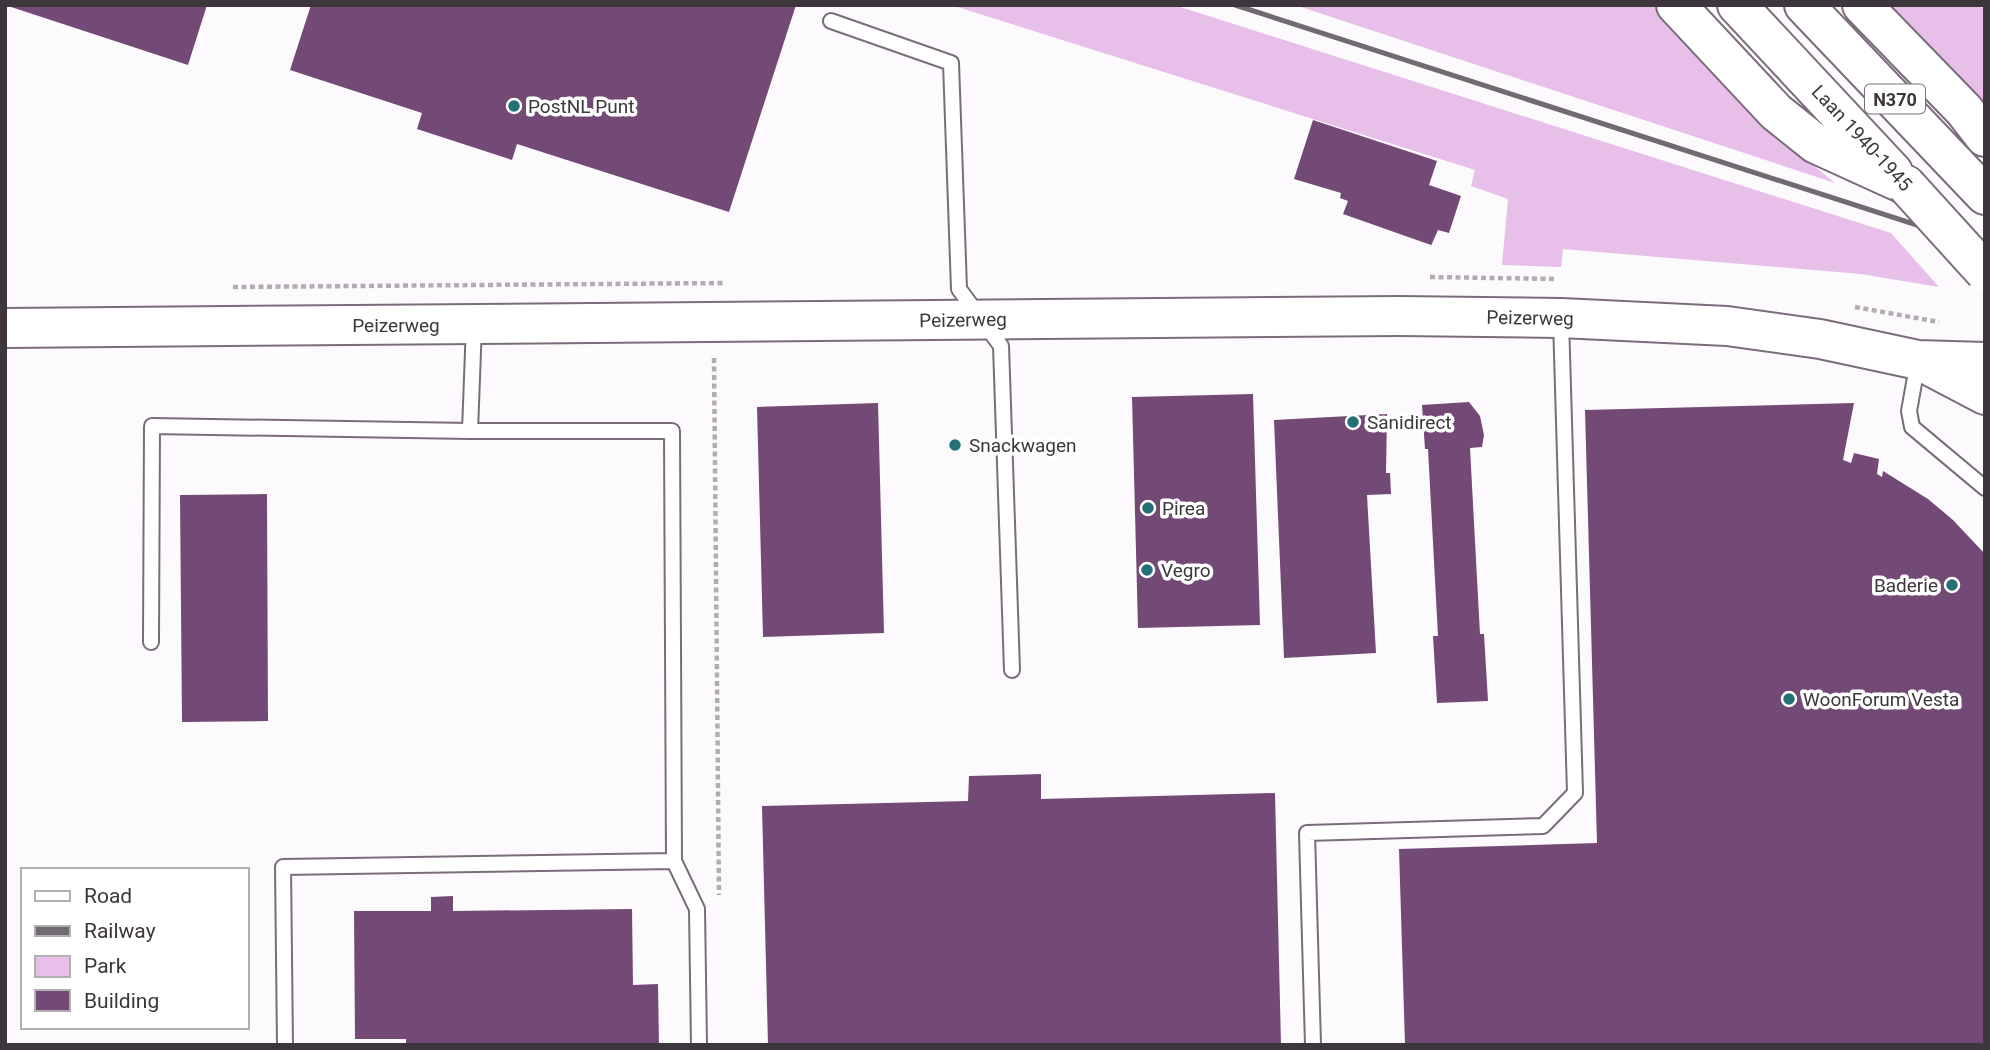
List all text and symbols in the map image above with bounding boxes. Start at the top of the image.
street label: Laan 1940-1945 [1807,80,1917,196]
road number: N370 [1865,84,1925,114]
place label: PostNL Punt [528,95,634,118]
marker: PostNL Punt [506,98,522,114]
street label: Peizerweg [1486,306,1574,330]
street label: Peizerweg [919,308,1007,332]
street label: Peizerweg [352,314,440,337]
place label: Sanidirect [1367,411,1452,434]
marker: Sanidirect [1345,414,1361,430]
place label: Snackwagen [969,434,1077,457]
marker: Snackwagen [947,437,963,453]
place label: Pirea [1162,497,1205,520]
marker: Pirea [1140,500,1156,516]
place label: Vegro [1161,559,1211,582]
marker: Vegro [1139,562,1155,578]
place label: Baderie [1874,574,1938,597]
marker: Baderie [1944,577,1960,593]
place label: WoonForum Vesta [1803,688,1959,711]
marker: WoonForum Vesta [1781,691,1797,707]
legend [21,868,248,1029]
text: Road [84,884,132,908]
text: Railway [84,919,156,943]
text: Park [84,954,127,978]
text: Building [84,989,159,1013]

